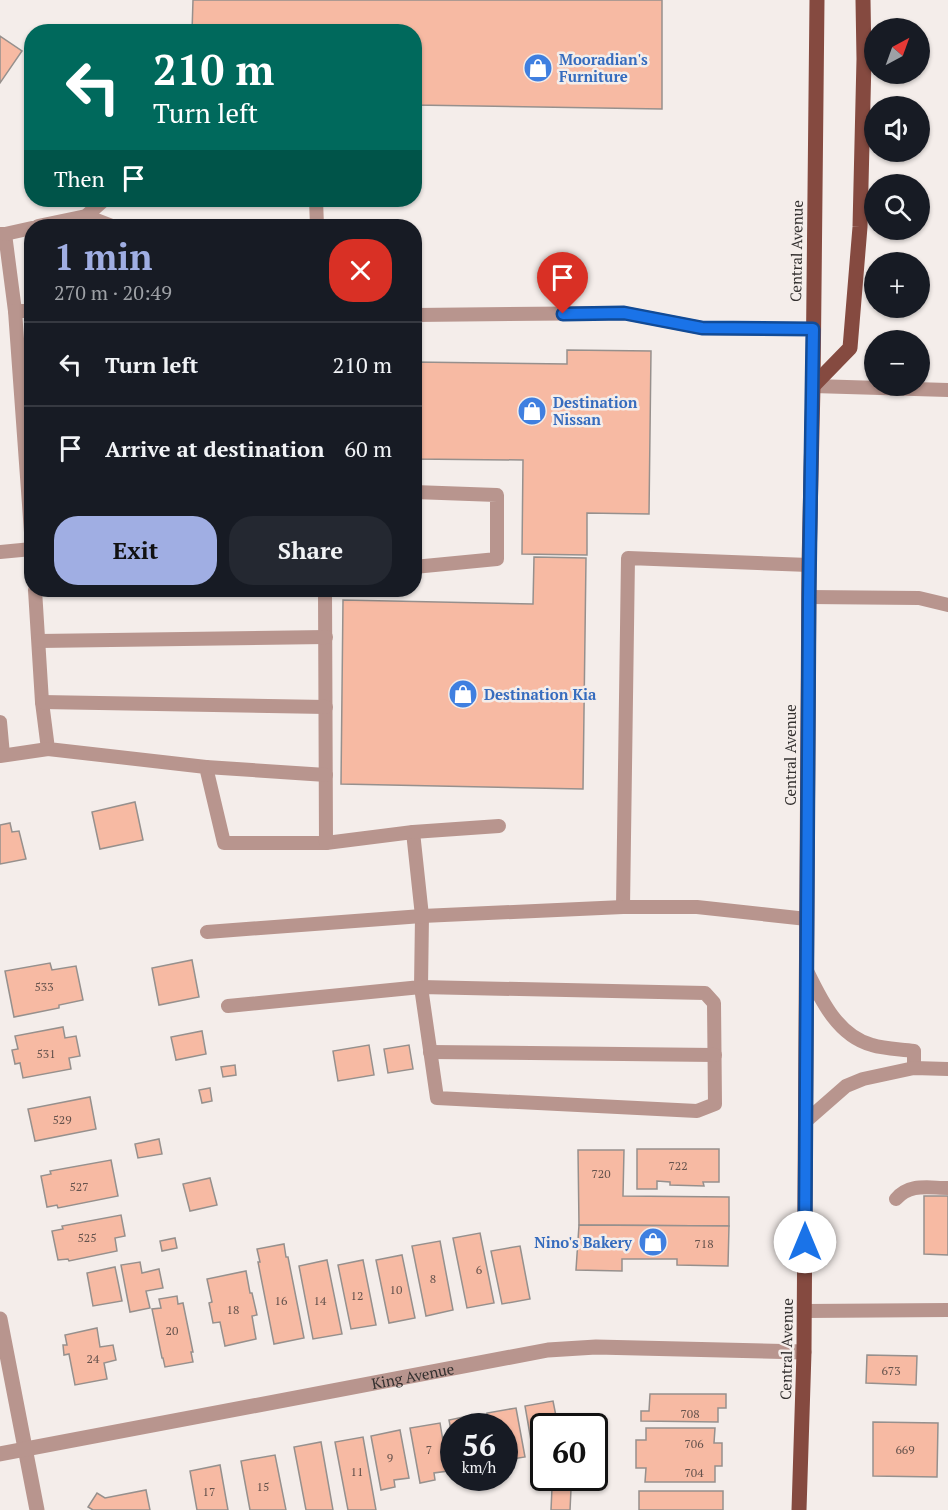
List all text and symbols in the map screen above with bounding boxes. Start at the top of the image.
north arrow [864,18,930,84]
map controls [864,18,930,396]
text: 210 m [153,41,274,97]
icon: left [54,48,132,126]
place label: Mooradian's Furniture [559,49,648,86]
shop icon: Mooradian's Furniture [522,52,554,84]
text: Turn left [153,95,258,131]
button: sound [864,96,930,162]
icon: arrive [117,162,150,195]
text: Then [54,164,105,193]
button: search [864,174,930,240]
street label: Central Avenue [785,200,807,302]
text: 1 min [54,233,152,280]
button: close [329,239,392,302]
pin [537,252,588,314]
button: + [864,252,930,318]
icon: arrive [546,261,579,294]
text: 270 m · 20:49 [54,279,172,306]
button: − [864,330,930,396]
icon: left [54,348,87,381]
text: Turn left [105,350,198,379]
text: 210 m [332,350,392,379]
place label: Destination Nissan [553,392,638,429]
shop icon: Destination Nissan [516,395,548,427]
icon: arrive [54,432,87,465]
text: Arrive at destination [105,434,324,463]
text: 60 m [344,434,392,463]
button: Exit [54,516,217,585]
button: Share [229,516,392,585]
shop icon: Destination Kia [447,678,479,710]
place label: Destination Kia [484,684,597,704]
street label: Central Avenue [780,704,800,806]
house number: 533 [34,979,54,994]
house number: 531 [36,1046,56,1061]
house number: 529 [52,1112,72,1127]
house number: 722 [668,1158,688,1173]
house number: 720 [591,1166,611,1181]
house number: 527 [69,1179,89,1194]
position arrow [773,1210,837,1274]
shop icon: Nino's Bakery [637,1226,669,1258]
house number: 525 [77,1230,97,1245]
place label: Nino's Bakery [534,1232,633,1252]
house number: 718 [694,1236,714,1251]
house number: 6 [476,1262,483,1277]
house number: 8 [430,1271,436,1286]
house number: 10 [390,1282,402,1297]
house number: 12 [351,1288,363,1303]
house number: 16 [275,1293,288,1308]
house number: 14 [314,1293,327,1308]
street label: Central Avenue [775,1298,797,1400]
house number: 18 [227,1302,239,1317]
house number: 20 [166,1323,178,1338]
house number: 24 [87,1351,100,1366]
street label: King Avenue [370,1358,456,1393]
house number: 673 [881,1363,901,1378]
house number: 708 [680,1406,700,1421]
speed limit sign: 60 [530,1413,608,1491]
text: 56 [462,1425,496,1465]
house number: 706 [684,1436,704,1451]
house number: 7 [426,1442,432,1457]
house number: 669 [895,1442,915,1457]
house number: 9 [387,1450,393,1465]
text: km/h [462,1457,496,1477]
house number: 11 [351,1464,363,1479]
house number: 704 [684,1465,704,1480]
house number: 15 [257,1479,269,1494]
house number: 17 [203,1484,215,1499]

